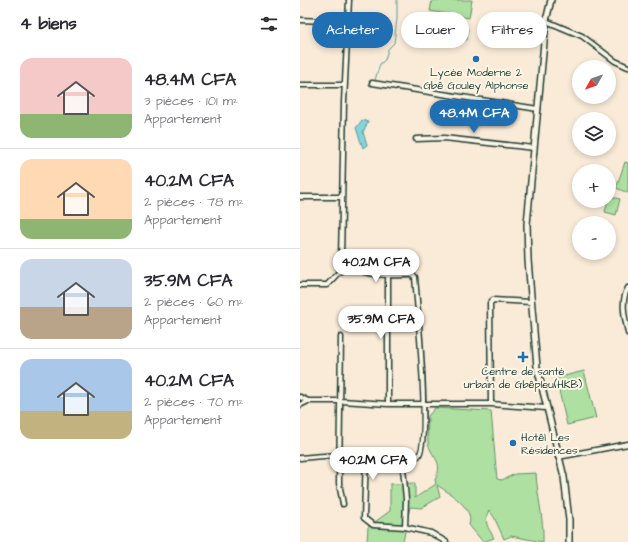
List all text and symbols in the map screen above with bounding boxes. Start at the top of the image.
text: 4 biens [20,12,77,36]
chip: Acheter [312,12,393,48]
chip: Louer [401,12,469,48]
chip: Filtres [477,12,547,48]
icon: filters [258,13,280,35]
marker: Lycée Moderne 2 Gbê Gouley Alphonse [471,54,481,64]
north arrow [572,60,616,104]
map controls [572,60,616,260]
place label: Lycée Moderne 2 Gbê Gouley Alphonse [423,65,529,94]
text: 48.4M CFA [144,68,236,92]
icon: home [52,74,100,122]
text: 3 pièces · 101 m² [144,92,238,110]
pin: 48.4M CFA [428,100,520,134]
text: 48.4M CFA [439,104,509,122]
text: Appartement [144,110,222,128]
button: layers [572,112,616,156]
button: + [572,164,616,208]
text: 40.2M CFA [144,169,234,193]
icon: home [52,175,100,223]
text: 2 pièces · 78 m² [144,193,244,211]
text: Appartement [144,211,222,229]
button: − [572,216,616,260]
pin: 40.2M CFA [330,249,422,283]
text: 40.2M CFA [342,253,410,271]
text: 35.9M CFA [144,269,232,293]
icon: home [52,275,100,323]
text: 2 pièces · 60 m² [144,293,243,311]
pin: 35.9M CFA [335,306,427,340]
text: 35.9M CFA [347,310,415,328]
text: Appartement [144,311,222,329]
marker: Centre de santé urbain de Gbêpleu(HKB) [517,351,529,363]
place label: Centre de santé urbain de Gbêpleu(HKB) [464,364,582,392]
text: 40.2M CFA [144,369,234,393]
icon: home [52,375,100,423]
text: 2 pièces · 70 m² [144,393,243,411]
text: Appartement [144,411,222,429]
place label: Hotêl Les Résidences [521,430,578,458]
marker: Hotêl Les Résidences [508,438,518,448]
pin: 40.2M CFA [327,447,419,481]
text: 40.2M CFA [339,451,407,469]

